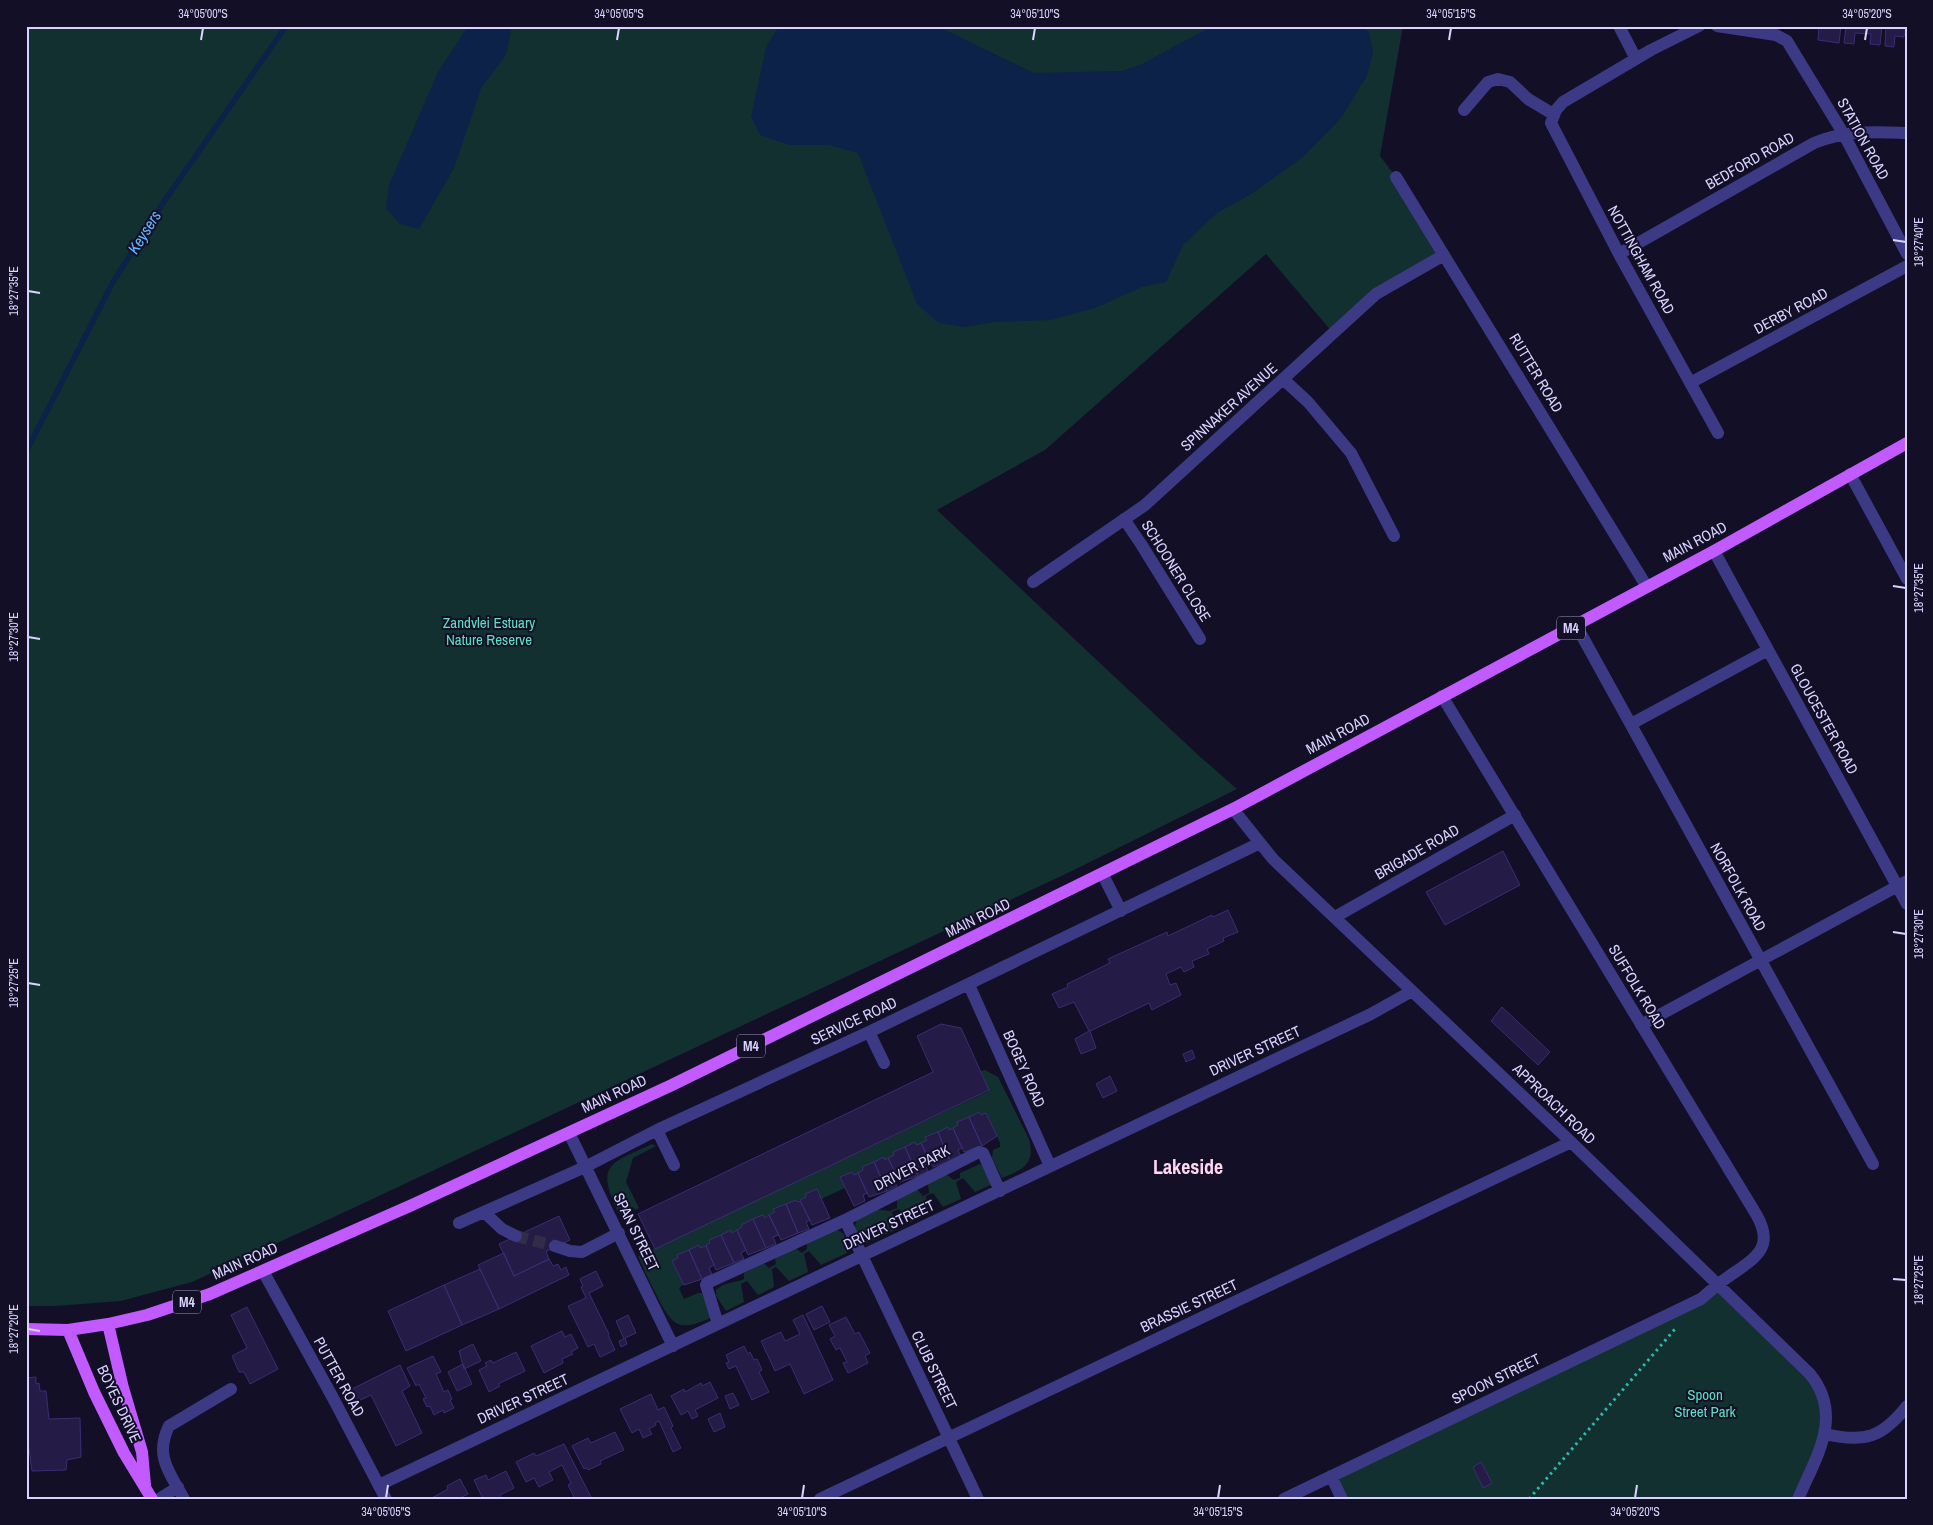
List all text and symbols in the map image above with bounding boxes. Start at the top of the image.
text: 34°05'00"S [178,6,228,22]
text: 34°05'05"S [594,6,644,22]
text: 34°05'10"S [1010,6,1060,22]
text: 34°05'15"S [1426,6,1476,22]
text: 34°05'20"S [1842,6,1892,22]
street label: STATION ROAD [1832,94,1895,184]
street label: BEDFORD ROAD [1702,127,1798,194]
street label: NOTTINGHAM ROAD [1603,201,1680,318]
water label: Keysers [122,206,166,258]
text: 18°27'40"E [1911,217,1927,267]
text: 18°27'35"E [6,266,22,316]
street label: DERBY ROAD [1750,282,1832,339]
street label: RUTTER ROAD [1505,329,1568,416]
street label: SPINNAKER AVENUE [1176,358,1282,456]
street label: SCHOONER CLOSE [1137,516,1216,626]
street label: MAIN ROAD [1659,516,1731,567]
text: 18°27'35"E [1911,563,1927,613]
text: 18°27'30"E [6,612,22,662]
park label: Zandvlei Estuary Nature Reserve [443,612,536,650]
road number: M4 [1557,616,1585,640]
street label: GLOUCESTER ROAD [1785,660,1864,778]
street label: MAIN ROAD [1302,708,1374,759]
street label: BRIGADE ROAD [1371,819,1463,884]
street label: NORFOLK ROAD [1705,839,1772,935]
street label: MAIN ROAD [942,893,1014,942]
text: 18°27'30"E [1911,909,1927,959]
street label: SUFFOLK ROAD [1604,940,1671,1033]
text: 18°27'25"E [6,958,22,1008]
street label: SERVICE ROAD [807,991,900,1050]
street label: DRIVER STREET [1206,1020,1304,1081]
street label: BOGEY ROAD [998,1027,1051,1111]
road number: M4 [737,1034,765,1058]
street label: APPROACH ROAD [1507,1058,1601,1149]
street label: MAIN ROAD [578,1069,650,1118]
street label: DRIVER PARK [870,1139,954,1196]
district label: Lakeside [1153,1153,1223,1180]
street label: SPAN STREET [608,1189,665,1275]
street label: DRIVER STREET [840,1194,938,1255]
street label: MAIN ROAD [209,1237,281,1284]
text: 18°27'25"E [1911,1255,1927,1305]
street label: BRASSIE STREET [1137,1274,1241,1337]
road number: M4 [173,1290,201,1314]
text: 18°27'20"E [6,1304,22,1354]
street label: CLUB STREET [906,1327,963,1413]
street label: PUTTER ROAD [309,1333,370,1421]
street label: SPOON STREET [1448,1348,1544,1409]
street label: BOYES DRIVE [92,1362,147,1446]
street label: DRIVER STREET [474,1368,572,1429]
park label: Spoon Street Park [1674,1384,1737,1422]
text: 34°05'05"S [361,1504,411,1520]
text: 34°05'10"S [777,1504,827,1520]
text: 34°05'15"S [1193,1504,1243,1520]
text: 34°05'20"S [1610,1504,1660,1520]

